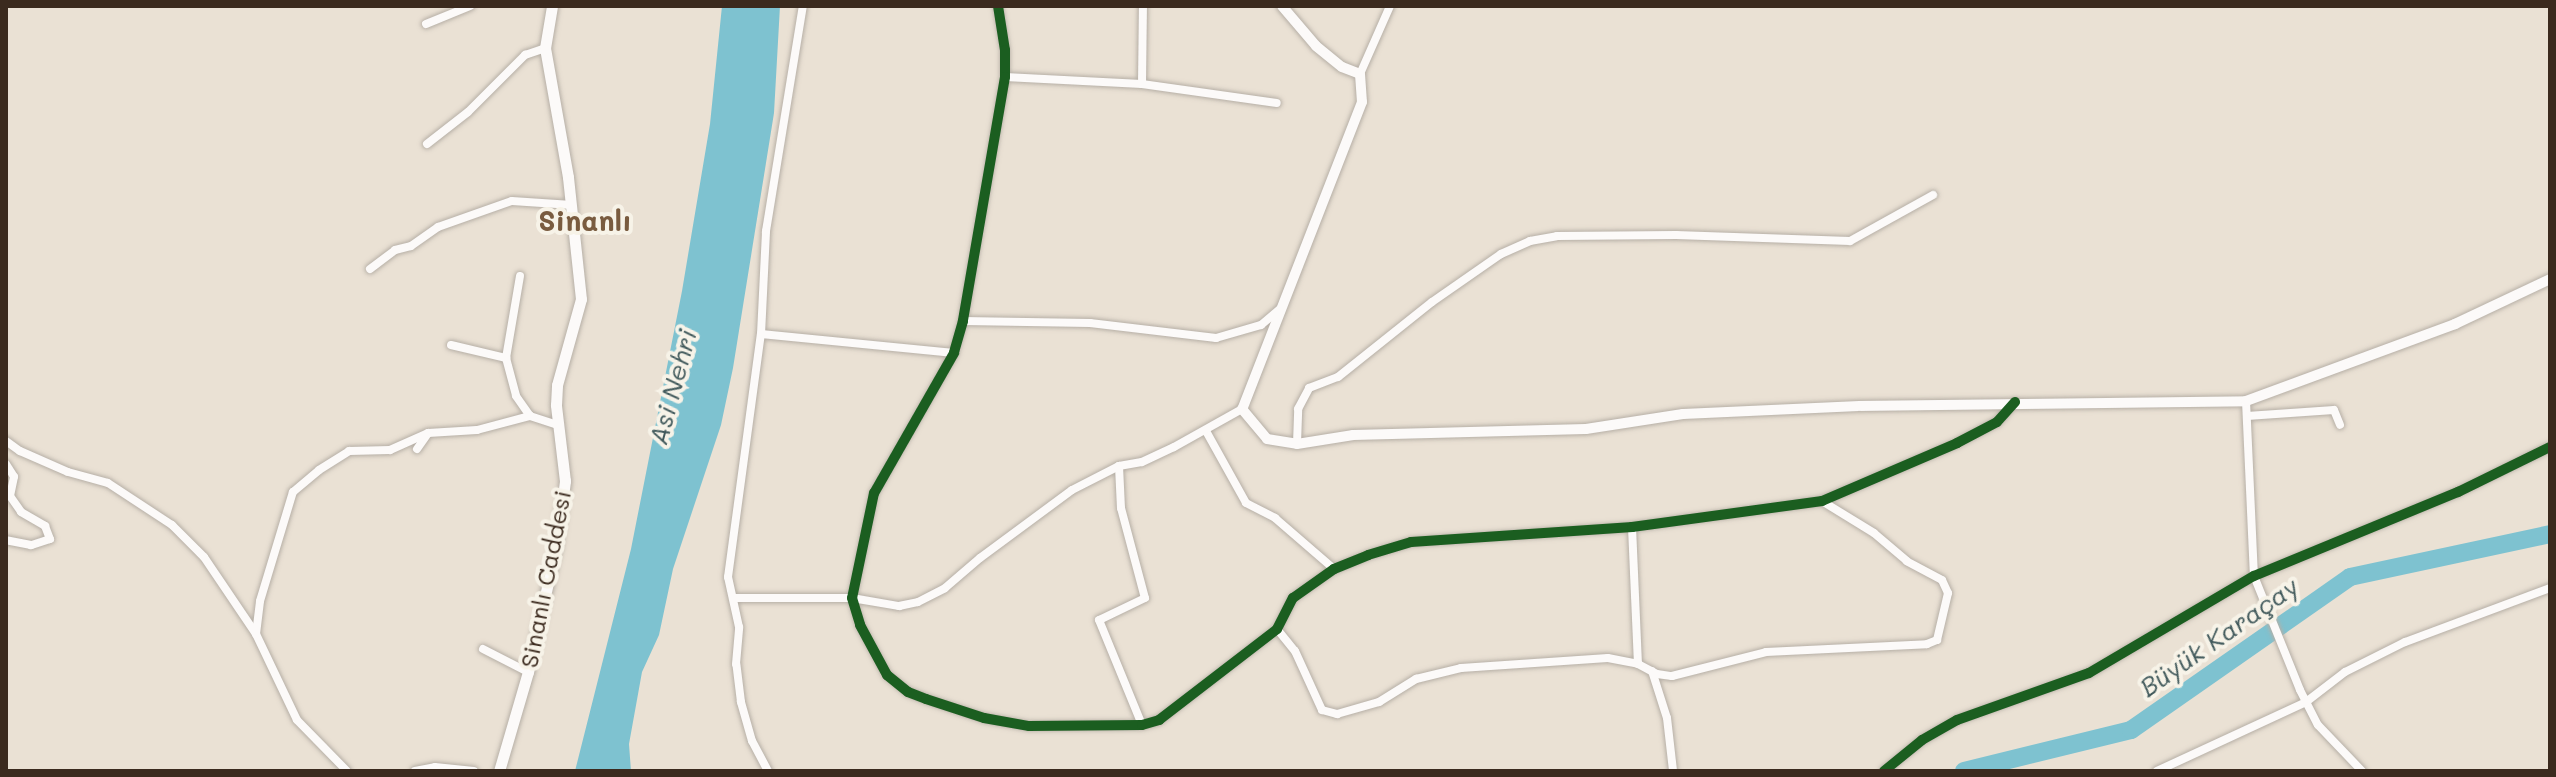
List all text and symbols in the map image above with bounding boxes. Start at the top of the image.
district label: Sinanlı [538,203,632,237]
water label: Asi Nehri [643,326,703,448]
street label: Sinanlı Caddesi [514,488,576,670]
water label: Büyük Karaçay [2134,571,2304,703]

